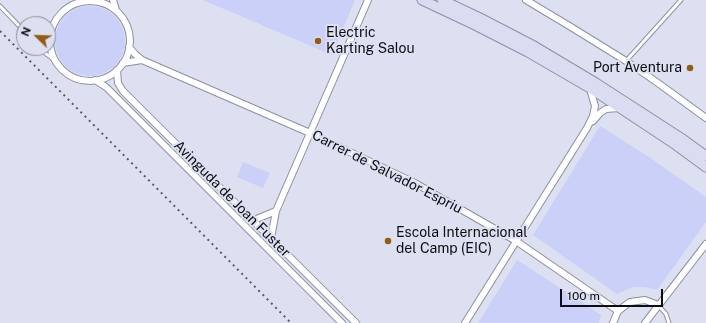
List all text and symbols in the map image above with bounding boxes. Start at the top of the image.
north arrow [16,16,56,56]
text: N [19,25,33,38]
place label: Electric Karting Salou [326,25,415,58]
marker: Electric Karting Salou [313,36,323,46]
place label: Port Aventura [593,60,682,76]
marker: Port Aventura [685,63,695,73]
street label: Carrer de Salvador Espriu [309,127,465,217]
street label: Avinguda de Joan Fuster [170,137,294,261]
place label: Escola Internacional del Camp (EIC) [396,225,528,258]
marker: Escola Internacional del Camp (EIC) [383,236,393,246]
scale bar [562,281,665,307]
text: 100 m [567,289,600,303]

